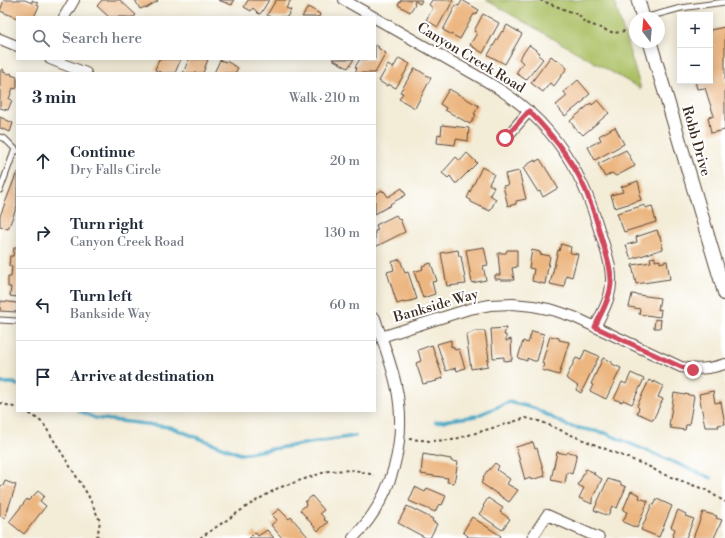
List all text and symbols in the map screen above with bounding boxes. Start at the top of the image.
north arrow [629,12,665,48]
map controls [677,12,713,84]
button: + [677,12,713,48]
search box [16,16,376,60]
street label: Canyon Creek Road [414,19,528,97]
icon: search [30,27,52,49]
text: Search here [62,29,142,48]
button: − [677,48,713,84]
text: 3 min [32,87,76,109]
text: Walk · 210 m [289,90,360,106]
street label: Robb Drive [677,104,715,178]
route start [496,129,514,147]
text: Continue [70,143,135,162]
icon: ahead [32,150,54,172]
text: 20 m [330,153,360,169]
text: Dry Falls Circle [70,162,161,178]
text: Turn right [70,215,144,234]
icon: right [32,222,54,244]
text: 130 m [325,225,360,241]
text: Canyon Creek Road [70,234,184,250]
street label: Bankside Way [391,285,481,327]
text: Turn left [70,287,132,306]
icon: left [32,294,54,316]
text: 60 m [329,297,360,313]
text: Bankside Way [70,306,151,322]
route end [684,361,702,379]
icon: arrive [32,366,54,388]
text: Arrive at destination [70,367,214,386]

